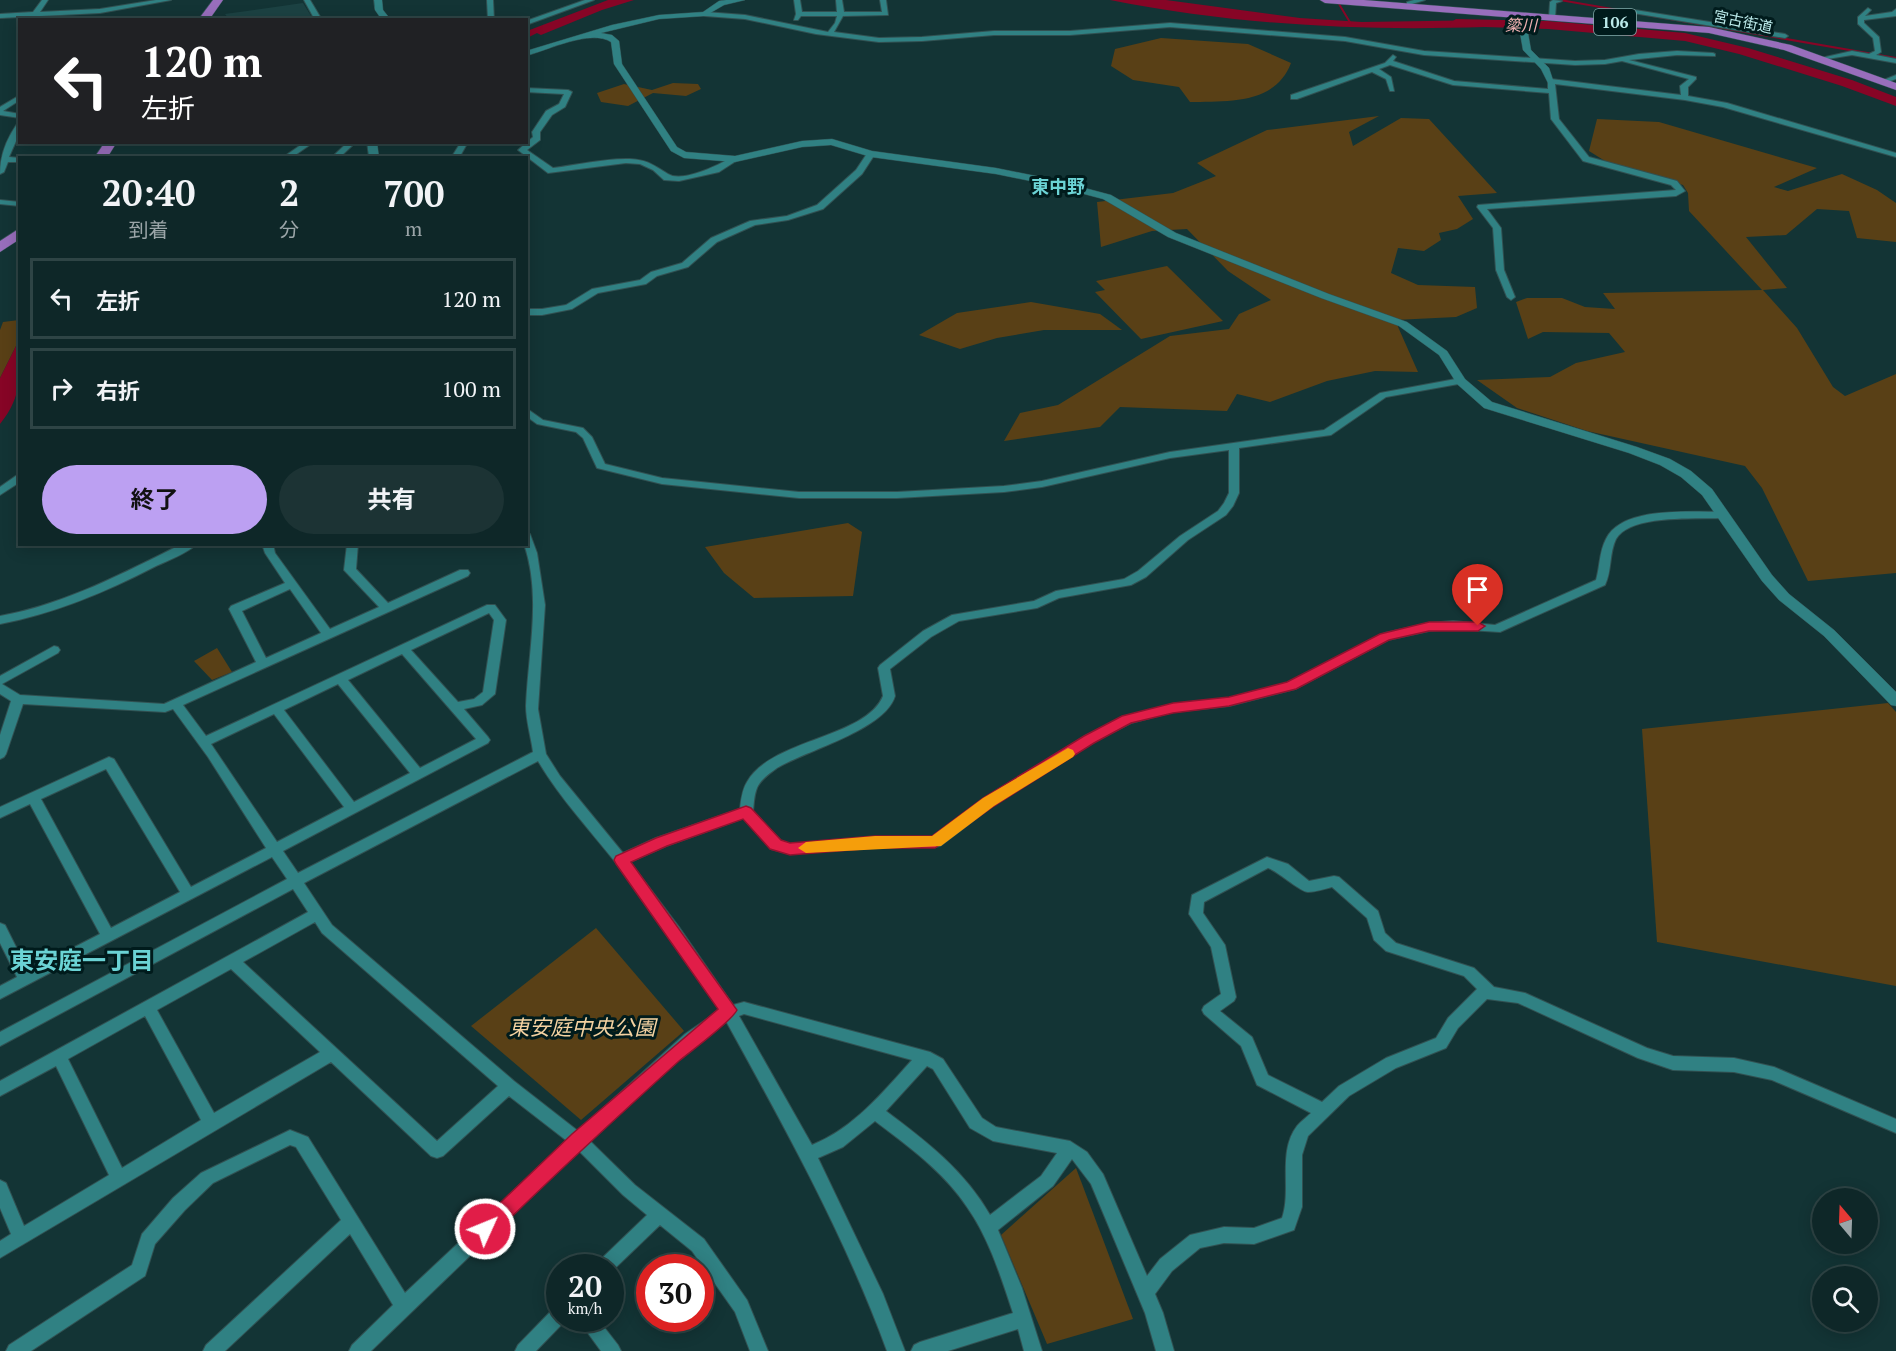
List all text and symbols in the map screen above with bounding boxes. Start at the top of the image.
street label: 宮古街道 [1712,5,1775,37]
road number: 106 [1594,9,1636,35]
water label: 簗川 [1505,14,1539,36]
text: 120 m [141,33,262,89]
icon: left [42,42,120,120]
text: 左折 [141,90,195,126]
text: 20:40 [102,169,195,216]
text: 2 [279,169,300,216]
text: 700 [383,170,444,217]
district label: 東中野 [1031,174,1085,198]
text: m [405,215,422,242]
text: 到着 [129,216,169,243]
text: 分 [279,216,299,243]
icon: left [45,282,78,315]
text: 120 m [441,284,501,313]
text: 左折 [96,286,140,315]
icon: right [45,372,78,405]
text: 100 m [441,374,501,403]
text: 右折 [96,376,140,405]
button: 終了 [42,465,267,534]
button: 共有 [279,465,504,534]
pin [1452,564,1503,626]
icon: arrive [1461,573,1494,606]
district label: 東安庭一丁目 [10,944,154,976]
park label: 東安庭中央公園 [509,1013,658,1041]
north arrow [1812,1188,1878,1254]
map controls [1812,1188,1878,1332]
position arrow [453,1197,517,1261]
speed limit sign: 30 [636,1254,714,1332]
text: 20 [568,1266,602,1306]
button: search [1812,1266,1878,1332]
text: km/h [568,1298,602,1318]

